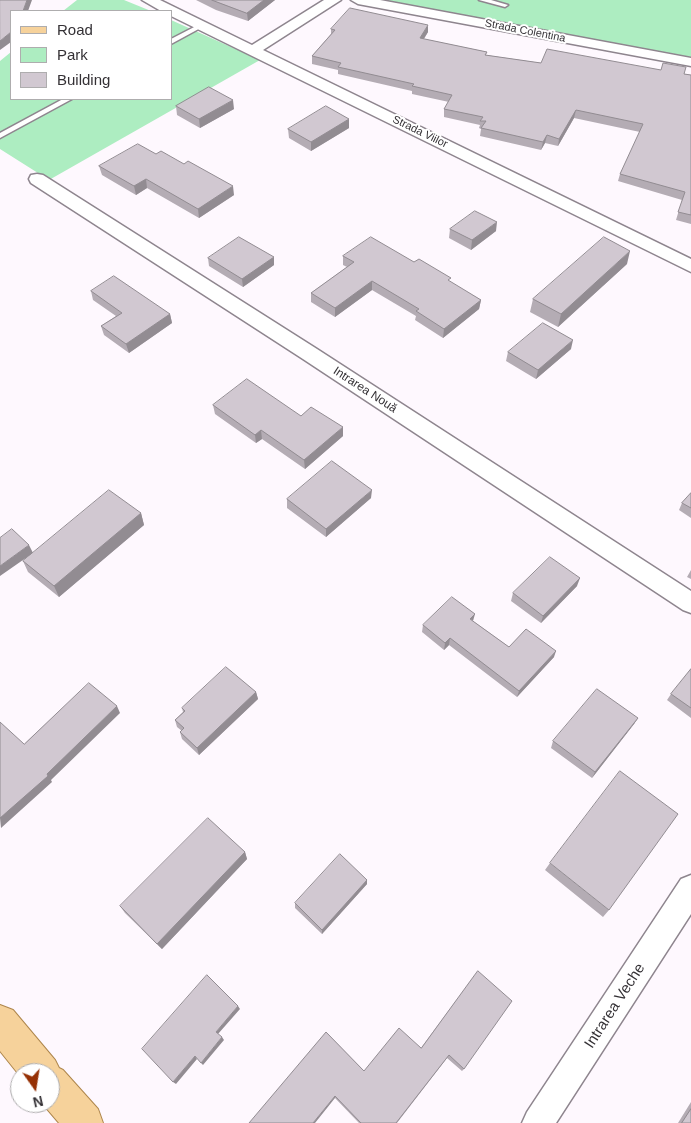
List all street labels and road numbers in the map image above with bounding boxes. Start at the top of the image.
street label: Strada Colentina [484,17,566,45]
street label: Strada Viilor [390,113,450,151]
street label: Intrarea Nouă [330,364,400,416]
street label: Intrarea Veche [581,960,649,1052]

